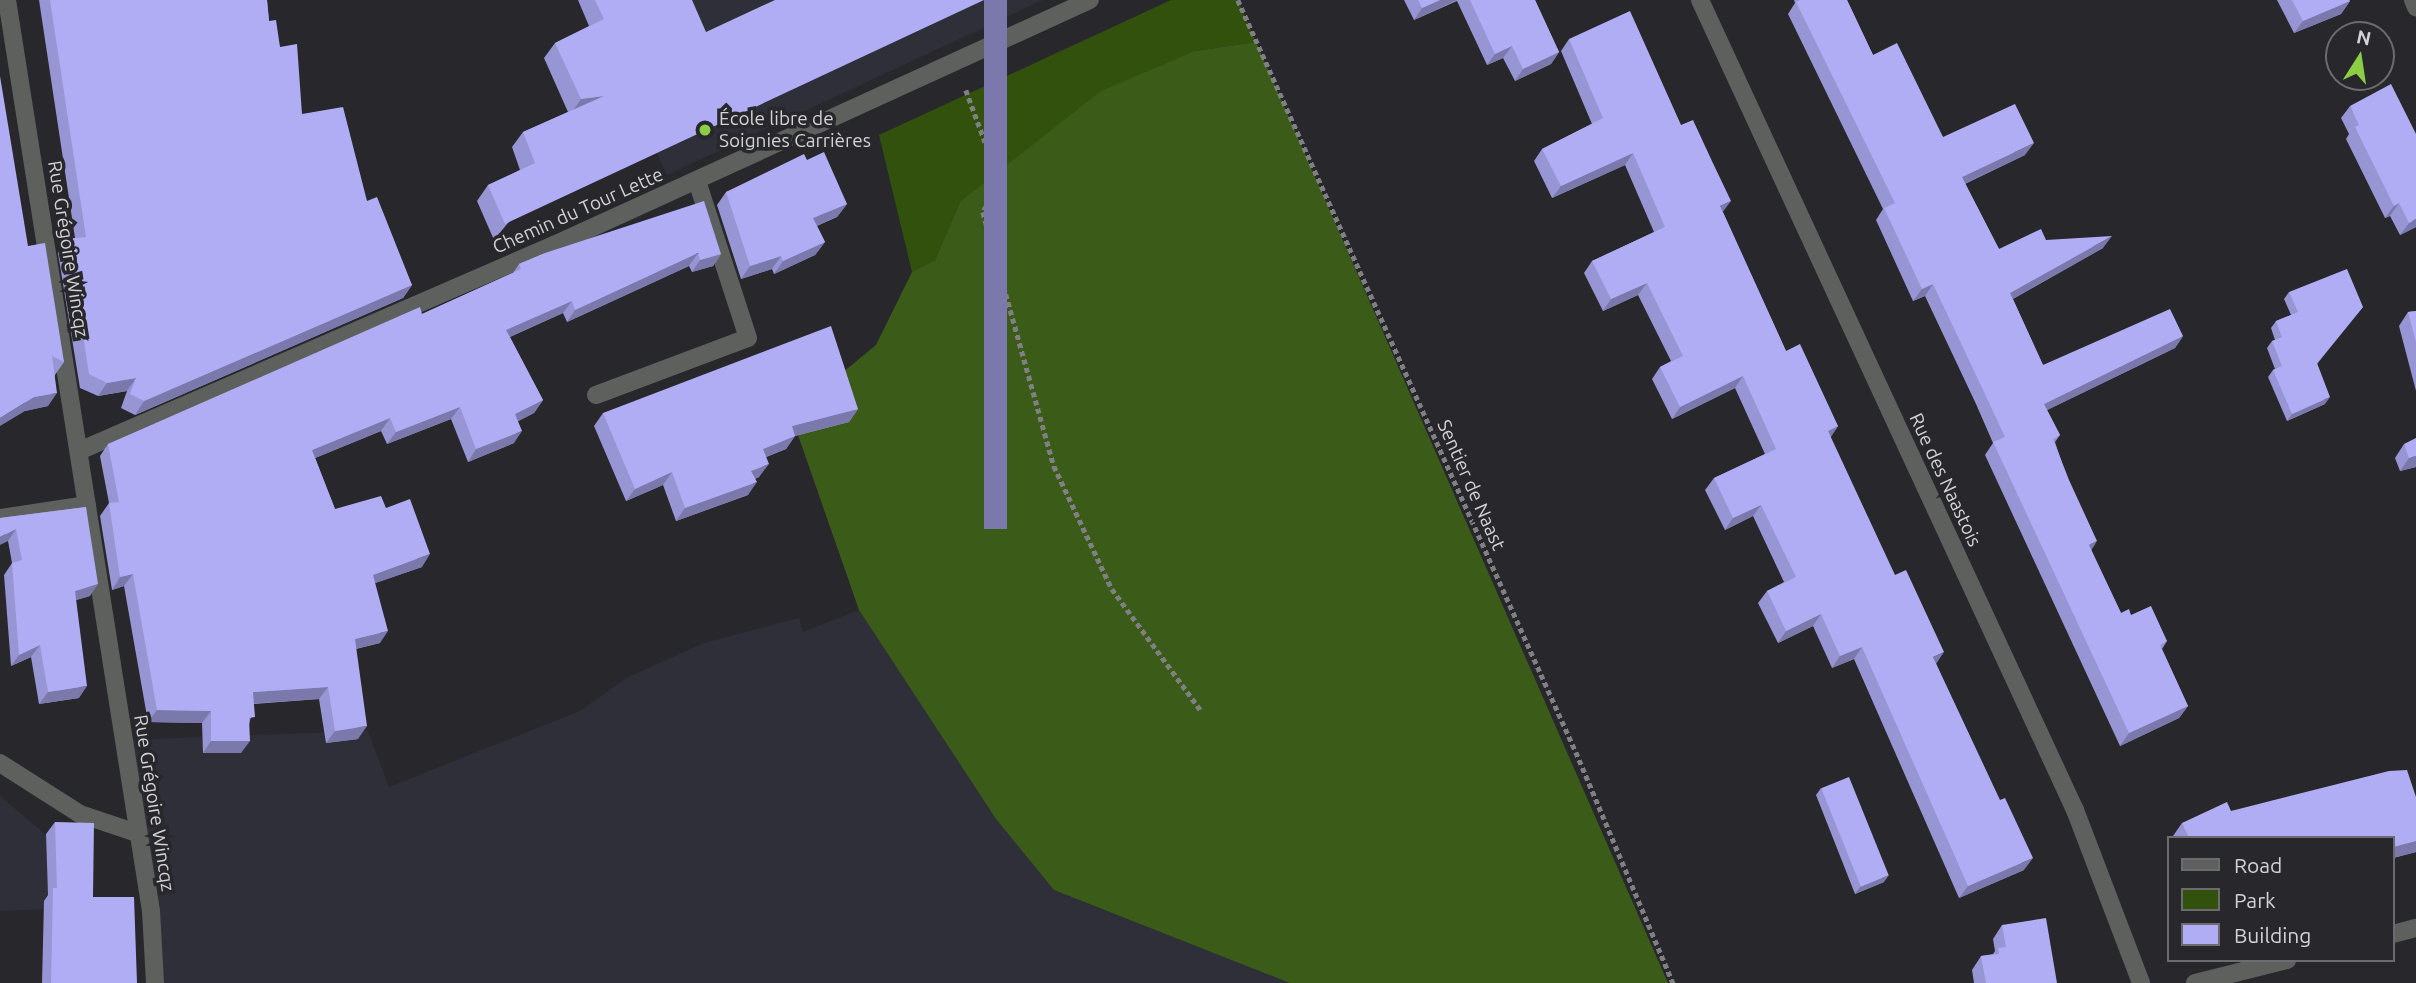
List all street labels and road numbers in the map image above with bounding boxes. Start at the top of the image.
street label: Rue Grégoire Wincqz [43,159,93,339]
street label: Chemin du Tour Lette [489,163,667,259]
street label: Rue des Naastois [1904,410,1986,550]
street label: Sentier de Naast [1432,416,1510,554]
street label: Rue Grégoire Wincqz [129,713,179,893]

